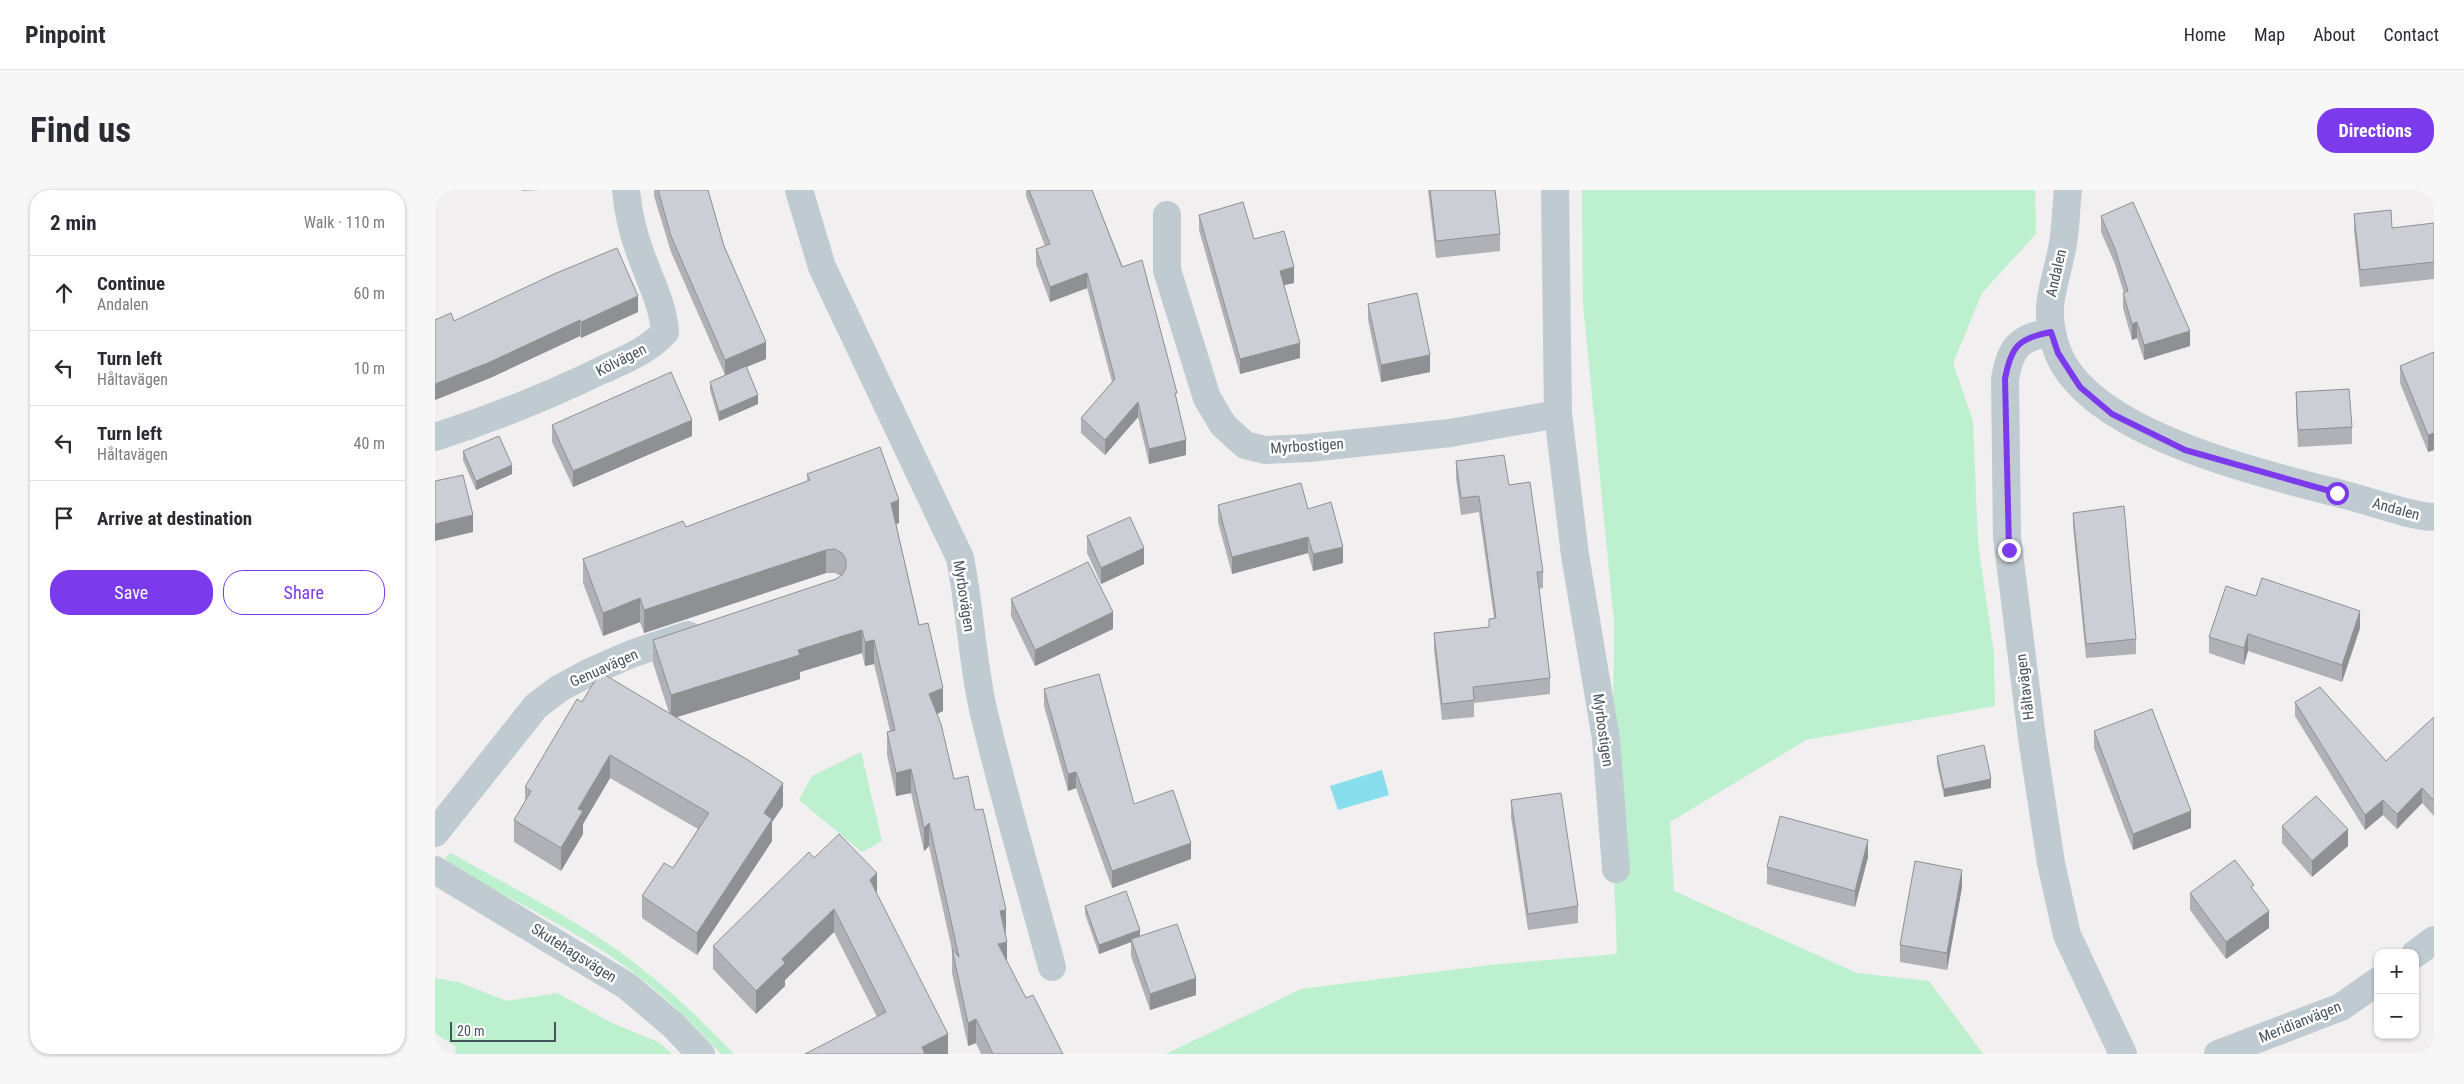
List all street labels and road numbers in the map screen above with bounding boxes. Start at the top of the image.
street label: Andalen [2042,247,2070,299]
street label: Kölvägen [593,340,649,380]
street label: Myrbostigen [1270,434,1344,458]
street label: Andalen [2370,494,2422,524]
street label: Myrbovägen [949,559,979,633]
street label: Genuavägen [567,645,641,691]
street label: Håltavägen [2012,653,2038,721]
street label: Myrbostigen [1589,692,1617,768]
street label: Skutehagsvägen [528,920,620,986]
street label: Meridianvägen [2256,997,2344,1047]

